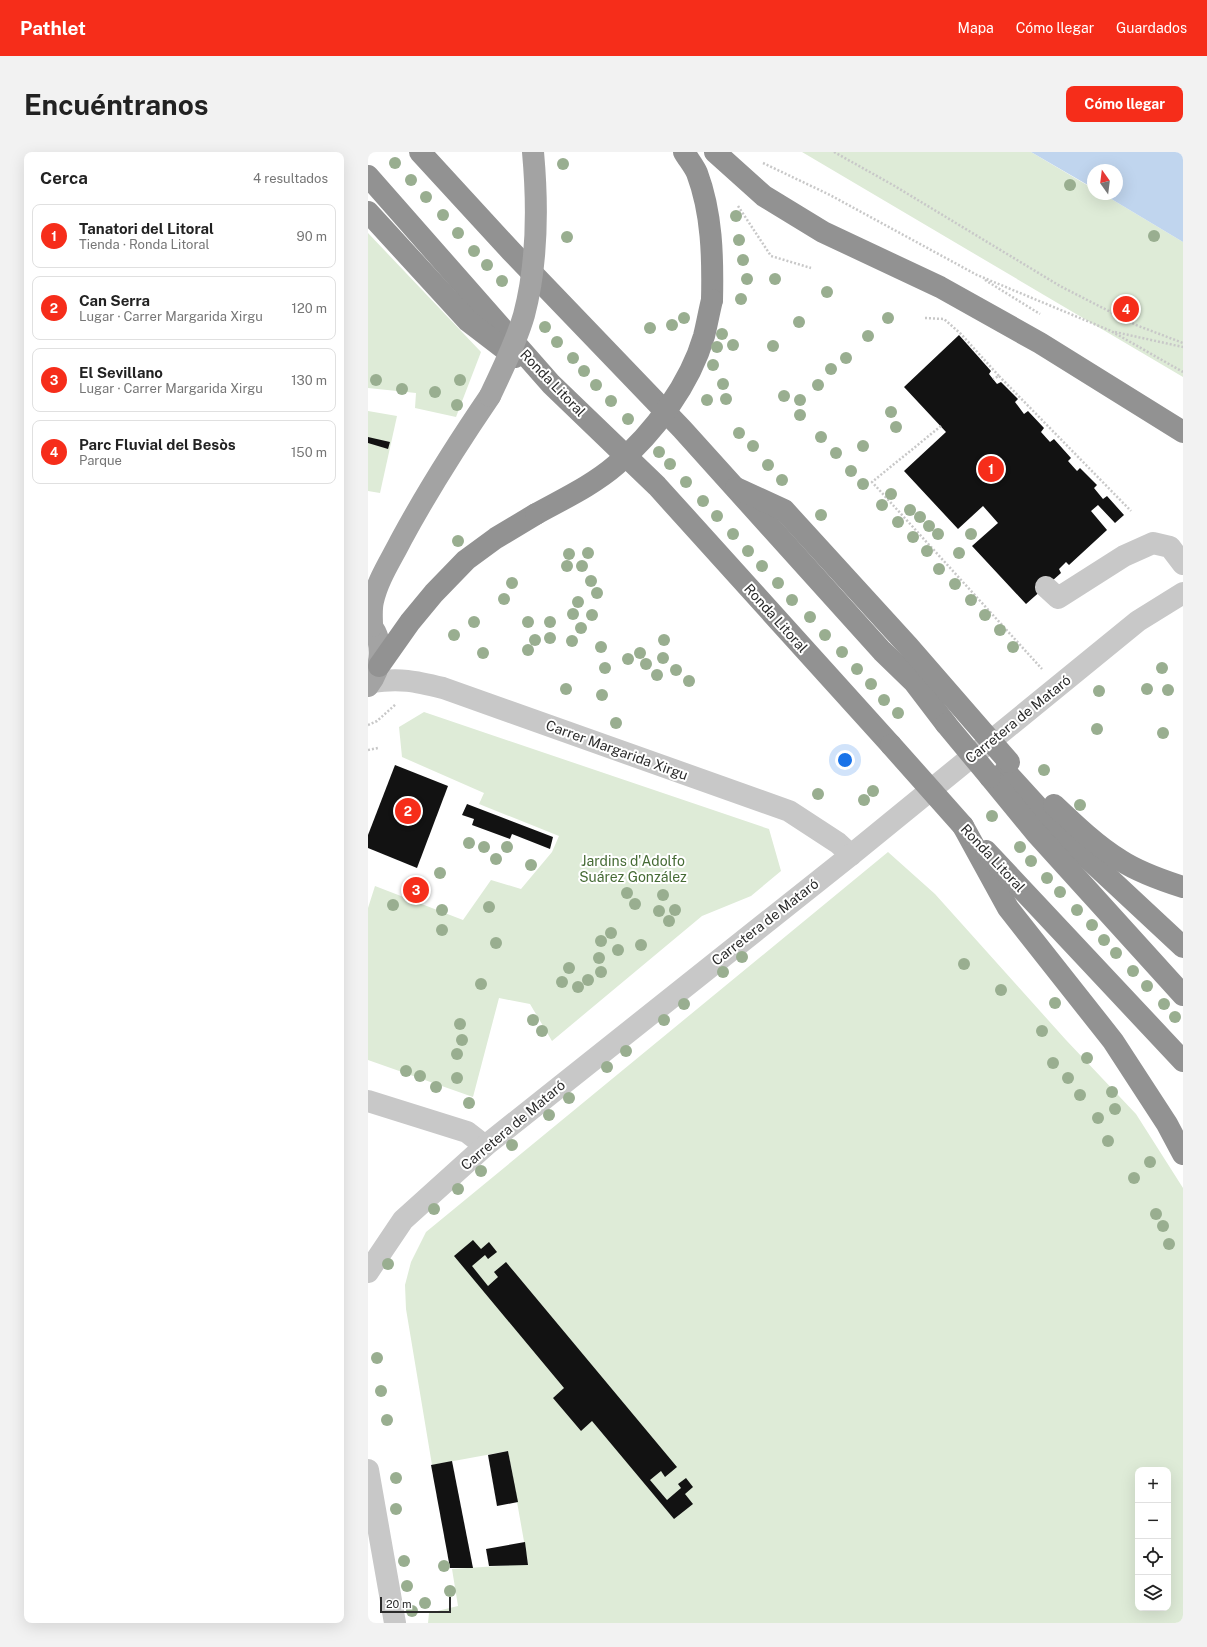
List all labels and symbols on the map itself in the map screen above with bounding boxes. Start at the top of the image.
north arrow [1087,164,1123,200]
pin: 4 [1113,294,1139,324]
street label: Ronda Litoral [517,346,589,420]
pin: 1 [978,454,1004,484]
street label: Ronda Litoral [741,580,811,656]
street label: Carretera de Mataró [962,672,1074,766]
street label: Carrer Margarida Xirgu [544,717,690,783]
your location [835,750,855,770]
pin: 2 [395,796,421,826]
street label: Ronda Litoral [958,821,1028,895]
park label: Jardins d'Adolfo Suárez González [579,853,687,885]
pin: 3 [403,875,429,905]
street label: Carretera de Mataró [708,875,822,969]
street label: Carretera de Mataró [458,1077,568,1173]
scale bar [380,1595,451,1614]

